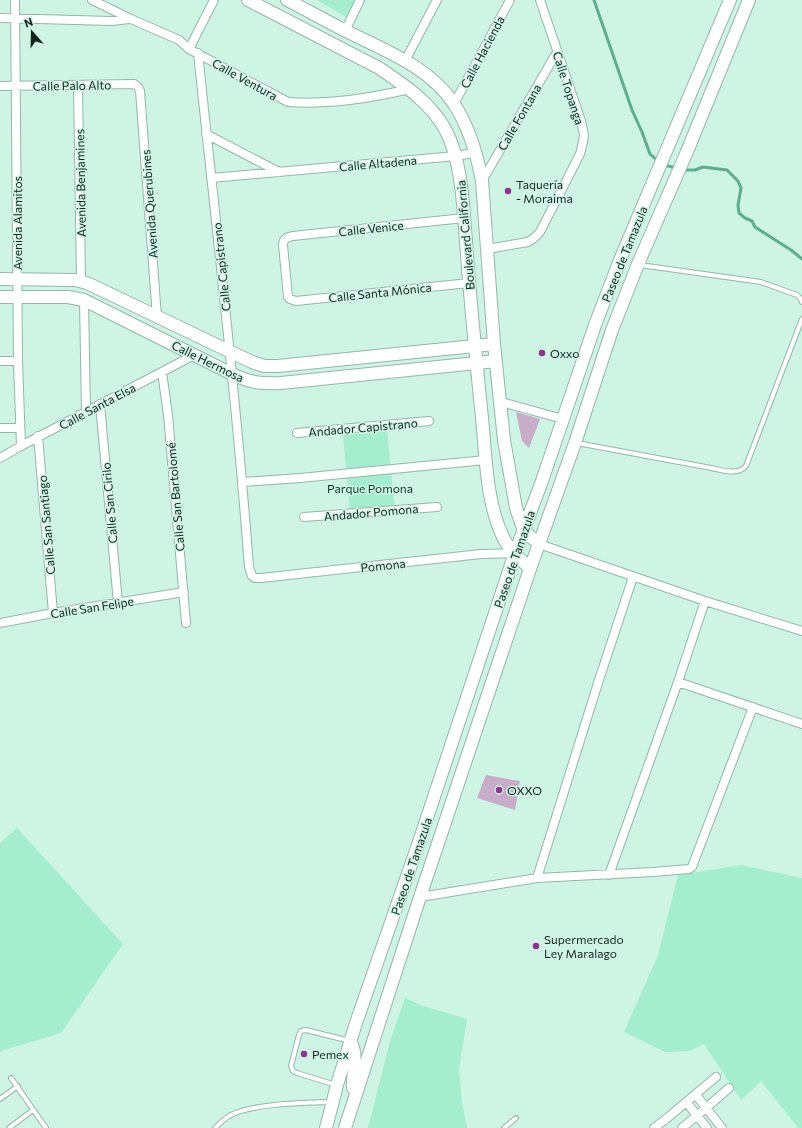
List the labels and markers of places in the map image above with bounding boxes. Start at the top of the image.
place label: Taquería - Moraima [516,177,573,205]
marker: Taquería - Moraima [503,186,513,196]
place label: Oxxo [550,346,579,360]
marker: Oxxo [537,348,547,358]
place label: OXXO [507,783,542,797]
marker: OXXO [494,785,504,795]
place label: Supermercado Ley Maralago [544,932,624,960]
marker: Supermercado Ley Maralago [531,941,541,951]
place label: Pemex [312,1047,349,1061]
marker: Pemex [299,1049,309,1059]

